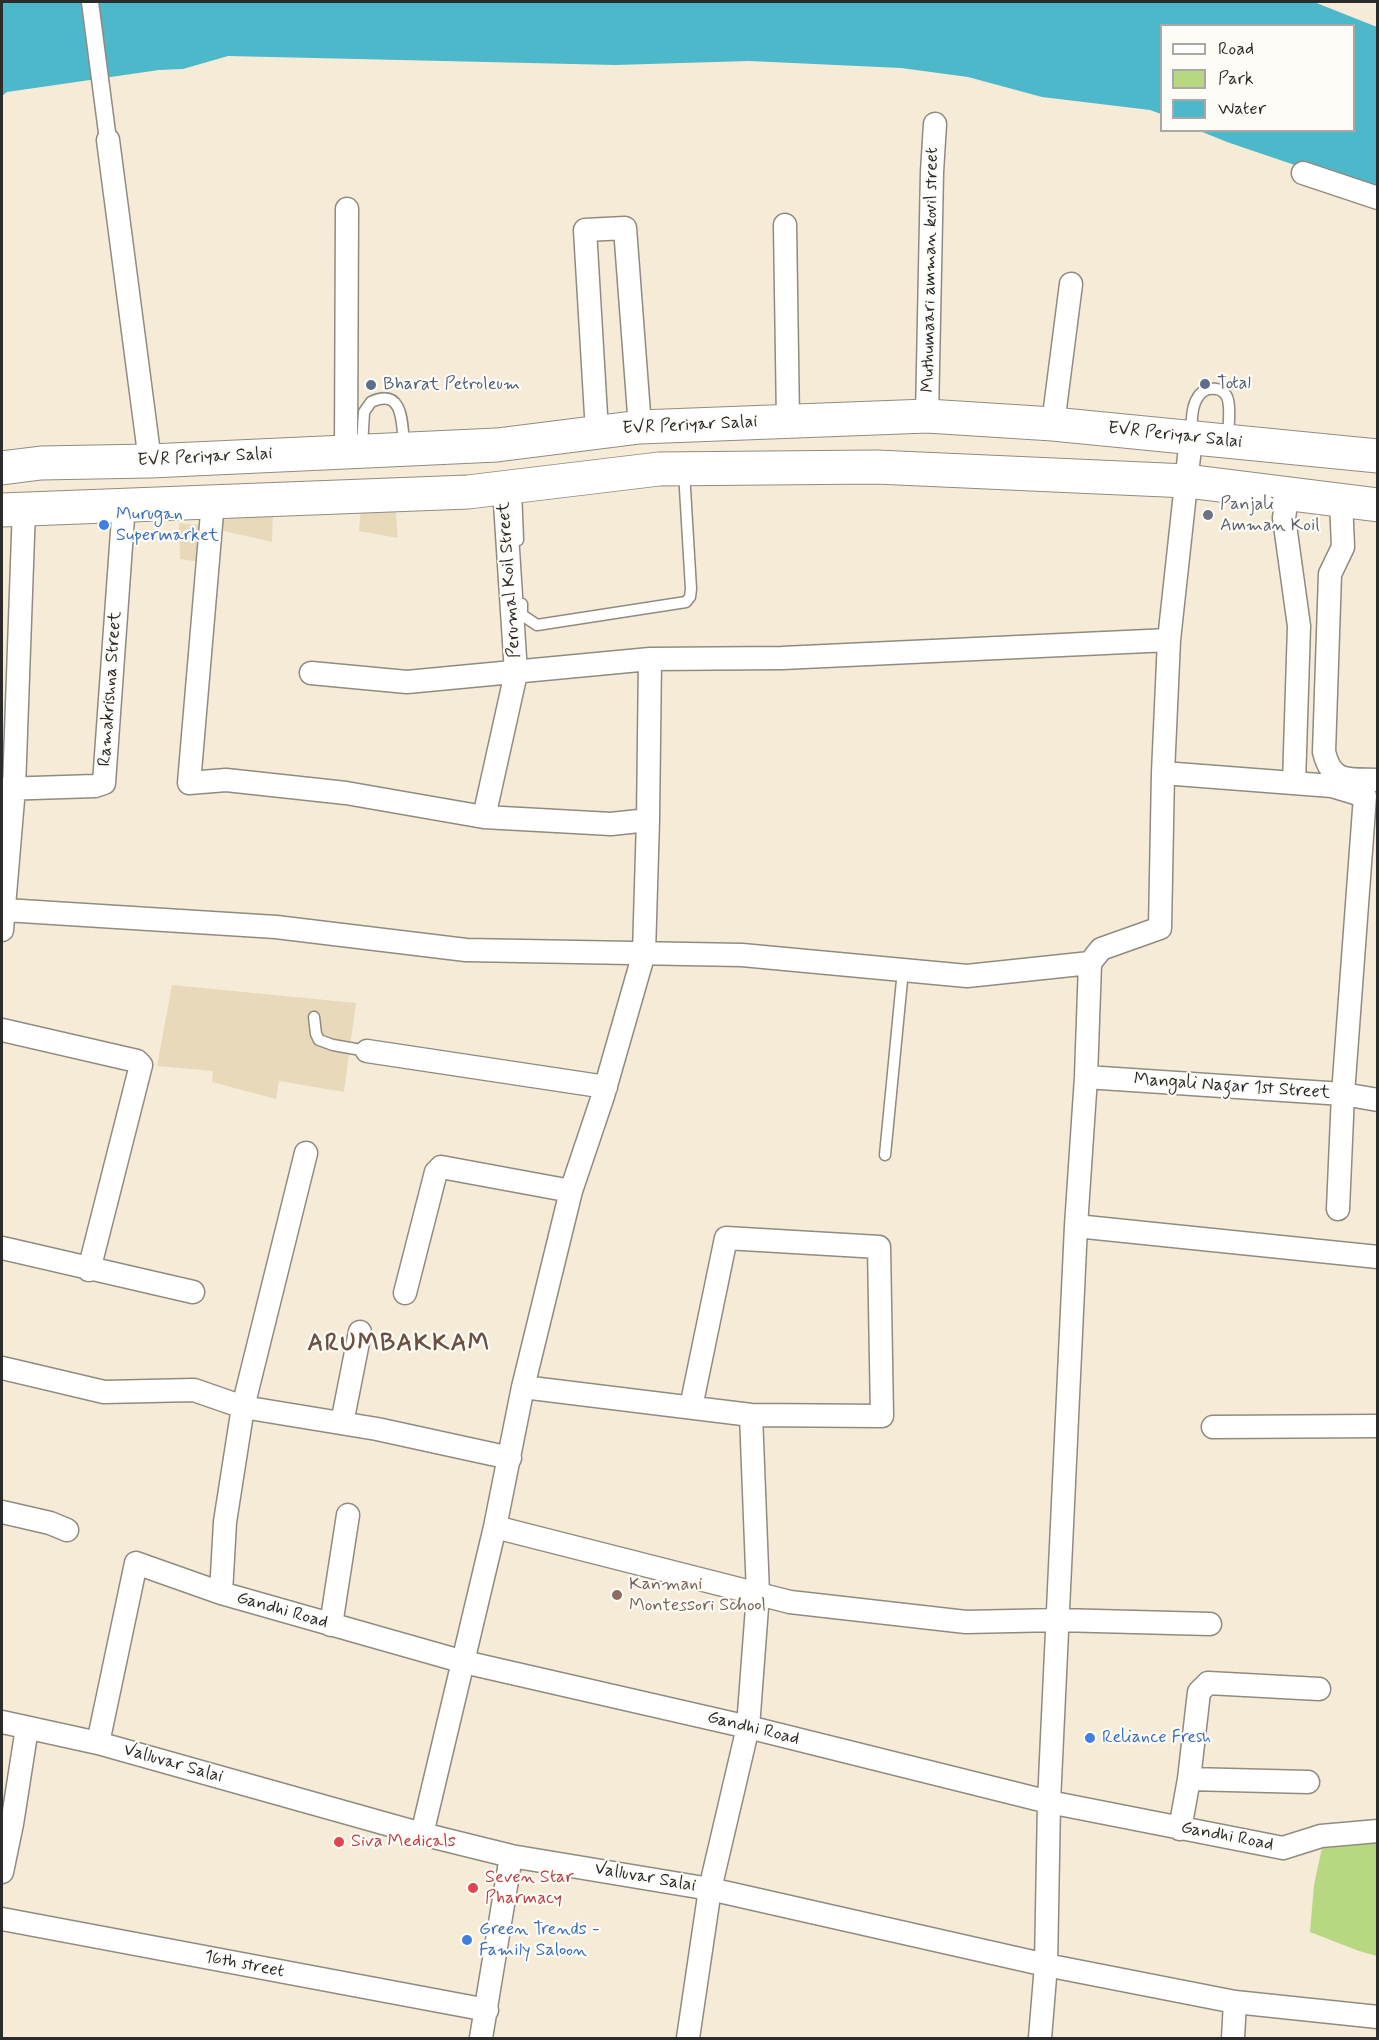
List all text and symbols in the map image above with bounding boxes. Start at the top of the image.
legend [1160,24,1355,132]
text: Road [1218,37,1254,61]
text: Park [1218,67,1254,91]
text: Water [1218,97,1266,121]
street label: Muthumaari amman kovil street [918,147,944,393]
place label: Total [1217,373,1251,395]
place label: Bharat Petroleum [383,374,520,396]
marker: Total [1198,377,1212,391]
marker: Bharat Petroleum [364,378,378,392]
street label: EVR Periyar Salai [622,412,758,440]
street label: EVR Periyar Salai [1107,418,1243,454]
street label: EVR Periyar Salai [137,444,273,472]
place label: Panjali Amman Koil [1220,494,1320,536]
street label: Perumal Koil Street [494,501,526,659]
place label: Murugan Supermarket [116,504,219,546]
marker: Panjali Amman Koil [1201,508,1215,522]
marker: Murugan Supermarket [97,518,111,532]
street label: Ramakrishna Street [95,611,127,767]
street label: Mangali Nagar 1st Street [1133,1069,1331,1105]
district label: ARUMBAKKAM [308,1331,490,1359]
place label: Kanmani Montessori School [629,1574,766,1616]
street label: Gandhi Road [234,1588,330,1634]
marker: Kanmani Montessori School [610,1588,624,1602]
street label: Gandhi Road [705,1707,801,1751]
place label: Reliance Fresh [1102,1727,1211,1749]
marker: Reliance Fresh [1083,1731,1097,1745]
street label: Valluvar Salai [121,1740,225,1788]
street label: Gandhi Road [1179,1817,1275,1857]
place label: Siva Medicals [351,1831,456,1853]
marker: Siva Medicals [332,1835,346,1849]
street label: Valluvar Salai [593,1858,697,1898]
place label: Seven Star Pharmacy [485,1867,574,1910]
marker: Seven Star Pharmacy [466,1881,480,1895]
place label: Green Trends - Family Saloon [479,1919,600,1962]
marker: Green Trends - Family Saloon [460,1933,474,1947]
street label: 16th street [202,1947,286,1983]

